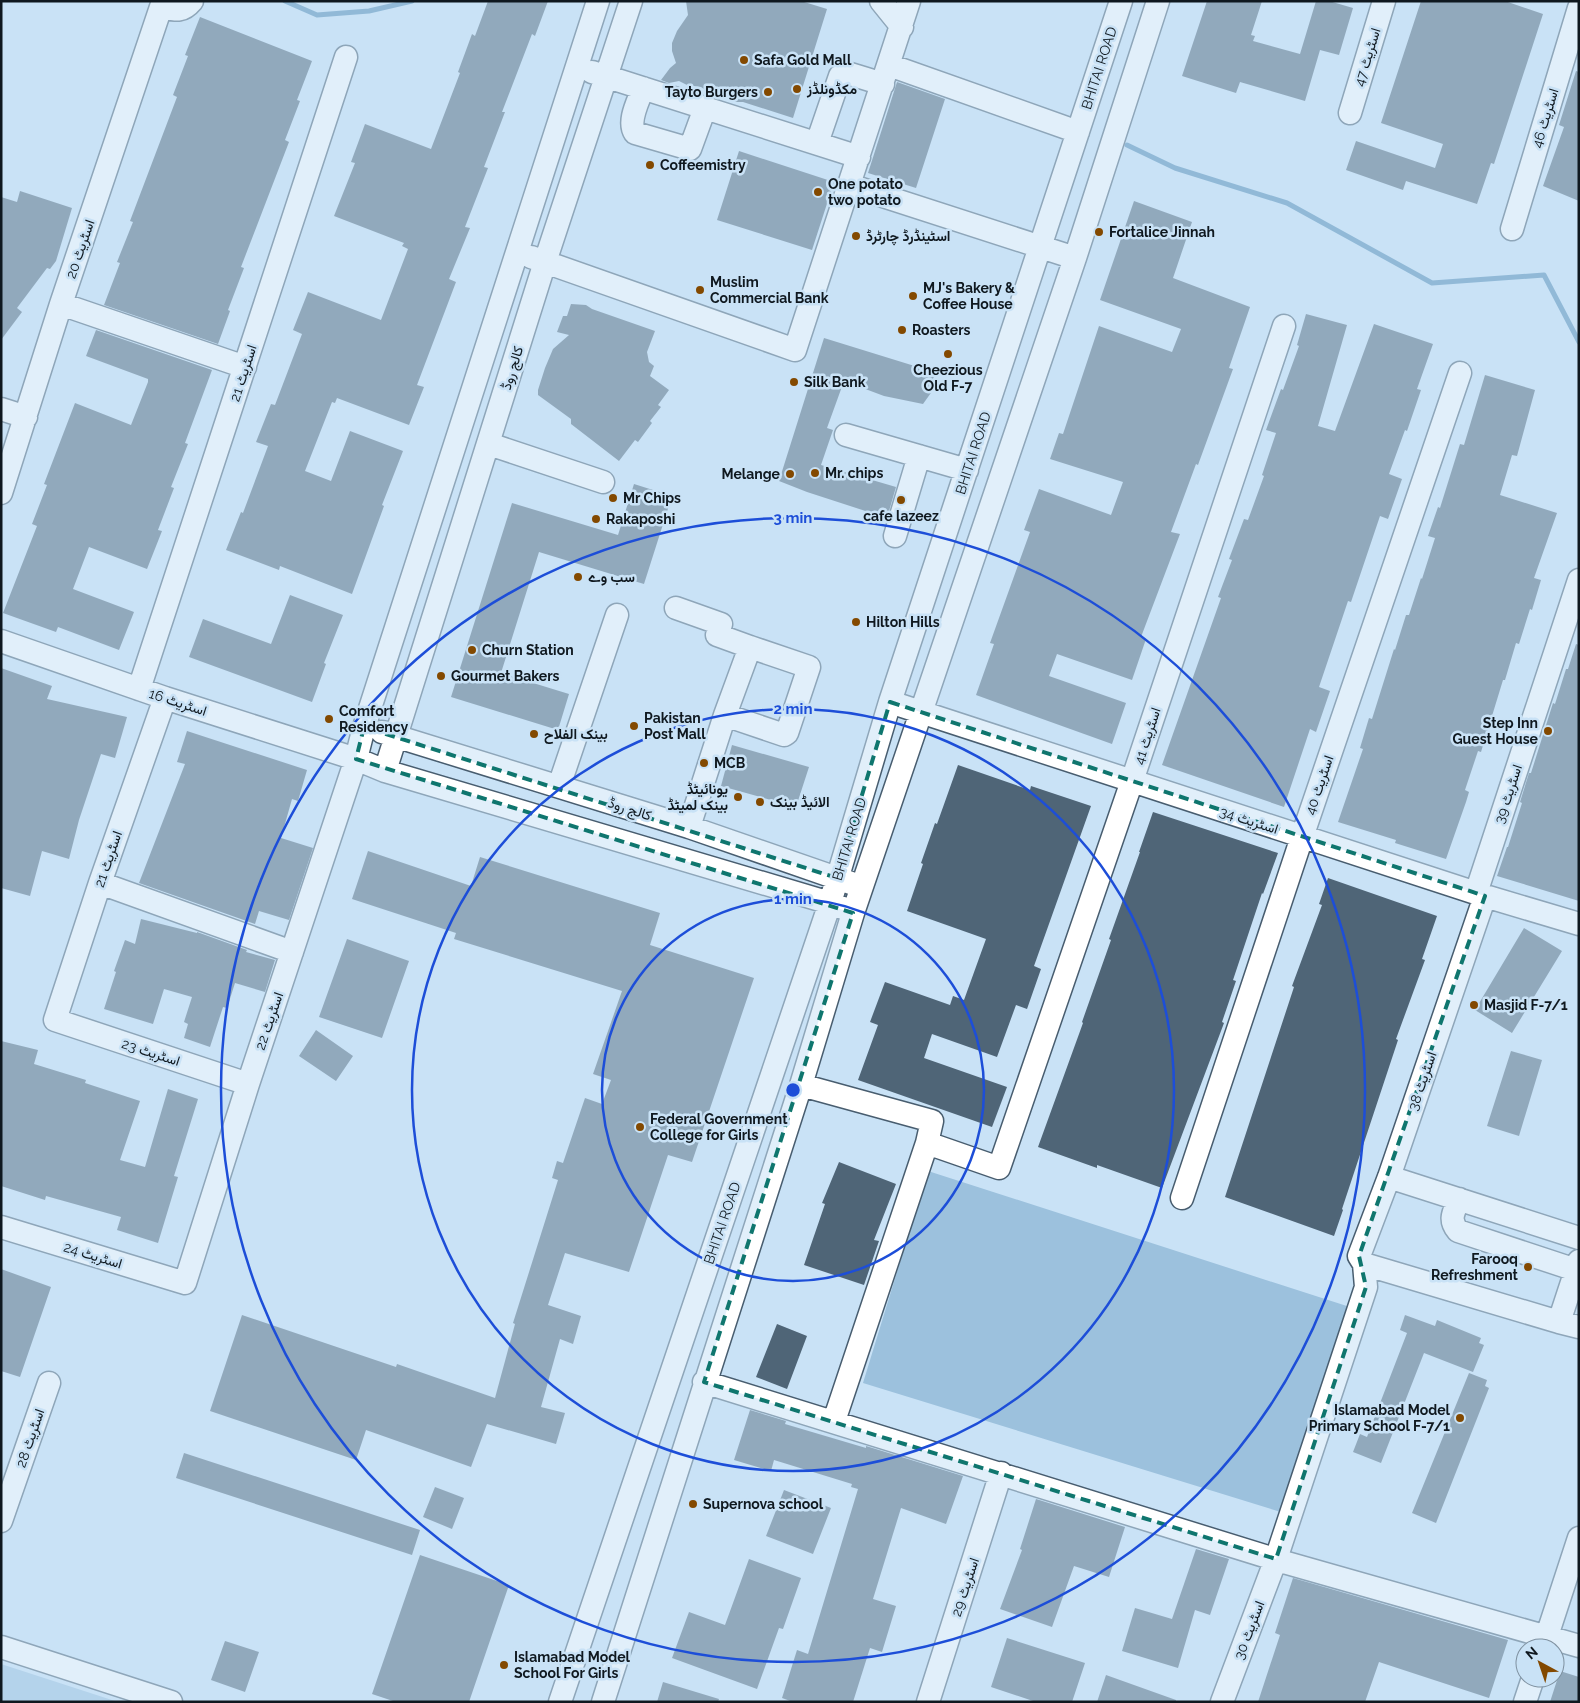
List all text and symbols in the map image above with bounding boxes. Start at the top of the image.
street label: BHITAI ROAD [1078,25,1120,111]
street label: اسٹریٹ 47 [1351,26,1384,89]
place label: Safa Gold Mall [754,52,852,68]
marker: Safa Gold Mall [738,54,750,66]
place label: مکڈونلڈز [806,81,857,98]
marker: مکڈونلڈز [791,83,803,95]
place label: Tayto Burgers [665,84,758,100]
marker: Tayto Burgers [762,86,774,98]
street label: اسٹریٹ 46 [1528,86,1563,150]
place label: Coffeemistry [660,157,746,173]
marker: Coffeemistry [644,159,656,171]
place label: One potato two potato [828,176,904,208]
marker: One potato two potato [812,186,824,198]
street label: اسٹریٹ 20 [62,217,98,281]
place label: Fortalice Jinnah [1109,224,1215,240]
marker: Fortalice Jinnah [1093,226,1105,238]
place label: اسٹینڈرڈ چارٹرڈ [866,228,950,246]
marker: اسٹینڈرڈ چارٹرڈ [850,230,862,242]
place label: Muslim Commercial Bank [710,274,829,306]
place label: MJ's Bakery & Coffee House [923,280,1015,312]
marker: Muslim Commercial Bank [694,284,706,296]
marker: MJ's Bakery & Coffee House [907,290,919,302]
place label: Roasters [912,322,971,338]
marker: Roasters [896,324,908,336]
street label: اسٹریٹ 21 [226,343,261,404]
street label: کالج روڈ [498,344,529,393]
marker: Cheezious Old F-7 [942,348,954,360]
place label: Cheezious Old F-7 [913,362,983,394]
place label: Silk Bank [804,374,866,390]
marker: Silk Bank [788,376,800,388]
street label: BHITAI ROAD [952,410,994,496]
place label: Mr. chips [825,465,883,481]
place label: Melange [721,466,781,482]
marker: Mr. chips [809,467,821,479]
marker: Melange [784,468,796,480]
place label: Mr Chips [623,490,681,506]
marker: Mr Chips [607,492,619,504]
marker: cafe lazeez [895,494,907,506]
place label: cafe lazeez [863,508,939,524]
text: 3 min [774,509,812,527]
place label: Rakaposhi [606,511,675,527]
marker: Rakaposhi [590,513,602,525]
place label: سب وے [588,569,635,586]
marker: سب وے [572,571,584,583]
place label: Hilton Hills [866,614,940,630]
marker: Hilton Hills [850,616,862,628]
place label: Churn Station [482,642,574,658]
marker: Churn Station [466,644,478,656]
place label: Gourmet Bakers [451,668,560,684]
marker: Gourmet Bakers [435,670,447,682]
street label: اسٹریٹ 16 [147,685,209,720]
text: 2 min [774,700,812,718]
place label: Comfort Residency [339,703,409,735]
street label: اسٹریٹ 41 [1130,705,1165,767]
place label: Pakistan Post Mall [644,710,706,742]
marker: Comfort Residency [323,713,335,725]
place label: Step Inn Guest House [1452,715,1539,747]
marker: Pakistan Post Mall [628,720,640,732]
marker: Step Inn Guest House [1542,725,1554,737]
place label: بینک الفلاح [544,726,608,744]
marker: بینک الفلاح [528,728,540,740]
street label: اسٹریٹ 40 [1301,753,1338,817]
place label: MCB [714,755,746,771]
marker: MCB [698,757,710,769]
street label: اسٹریٹ 39 [1491,762,1526,826]
place label: یونائیٹڈ بینک لمیٹڈ [668,781,728,814]
marker: یونائیٹڈ بینک لمیٹڈ [732,791,744,803]
street label: کالج روڈ [605,794,654,826]
place label: الائیڈ بینک [770,794,830,811]
marker: الائیڈ بینک [754,796,766,808]
street label: BHITAI ROAD [829,796,869,882]
street label: اسٹریٹ 34 [1217,803,1280,838]
street label: اسٹریٹ 21 [91,829,126,890]
text: 1 min [774,890,812,908]
street label: اسٹریٹ 22 [252,990,287,1052]
place label: Masjid F-7/1 [1484,997,1568,1013]
marker: Masjid F-7/1 [1468,999,1480,1011]
street label: اسٹریٹ 23 [120,1035,182,1070]
street label: اسٹریٹ 38 [1404,1049,1440,1113]
centre of rings [784,1081,802,1099]
place label: Federal Government College for Girls [650,1111,788,1143]
marker: Federal Government College for Girls [634,1121,646,1133]
street label: BHITAI ROAD [700,1180,744,1266]
street label: اسٹریٹ 24 [62,1239,124,1272]
place label: Farooq Refreshment [1431,1251,1519,1283]
marker: Farooq Refreshment [1522,1261,1534,1273]
place label: Islamabad Model Primary School F-7/1 [1309,1402,1451,1434]
street label: اسٹریٹ 28 [13,1407,48,1470]
marker: Islamabad Model Primary School F-7/1 [1454,1412,1466,1424]
place label: Supernova school [703,1496,824,1512]
marker: Supernova school [687,1498,699,1510]
street label: اسٹریٹ 29 [948,1556,983,1619]
street label: اسٹریٹ 30 [1231,1598,1268,1662]
north arrow [1515,1638,1565,1688]
text: N [1522,1643,1541,1663]
place label: Islamabad Model School For Girls [514,1649,631,1681]
marker: Islamabad Model School For Girls [498,1659,510,1671]

